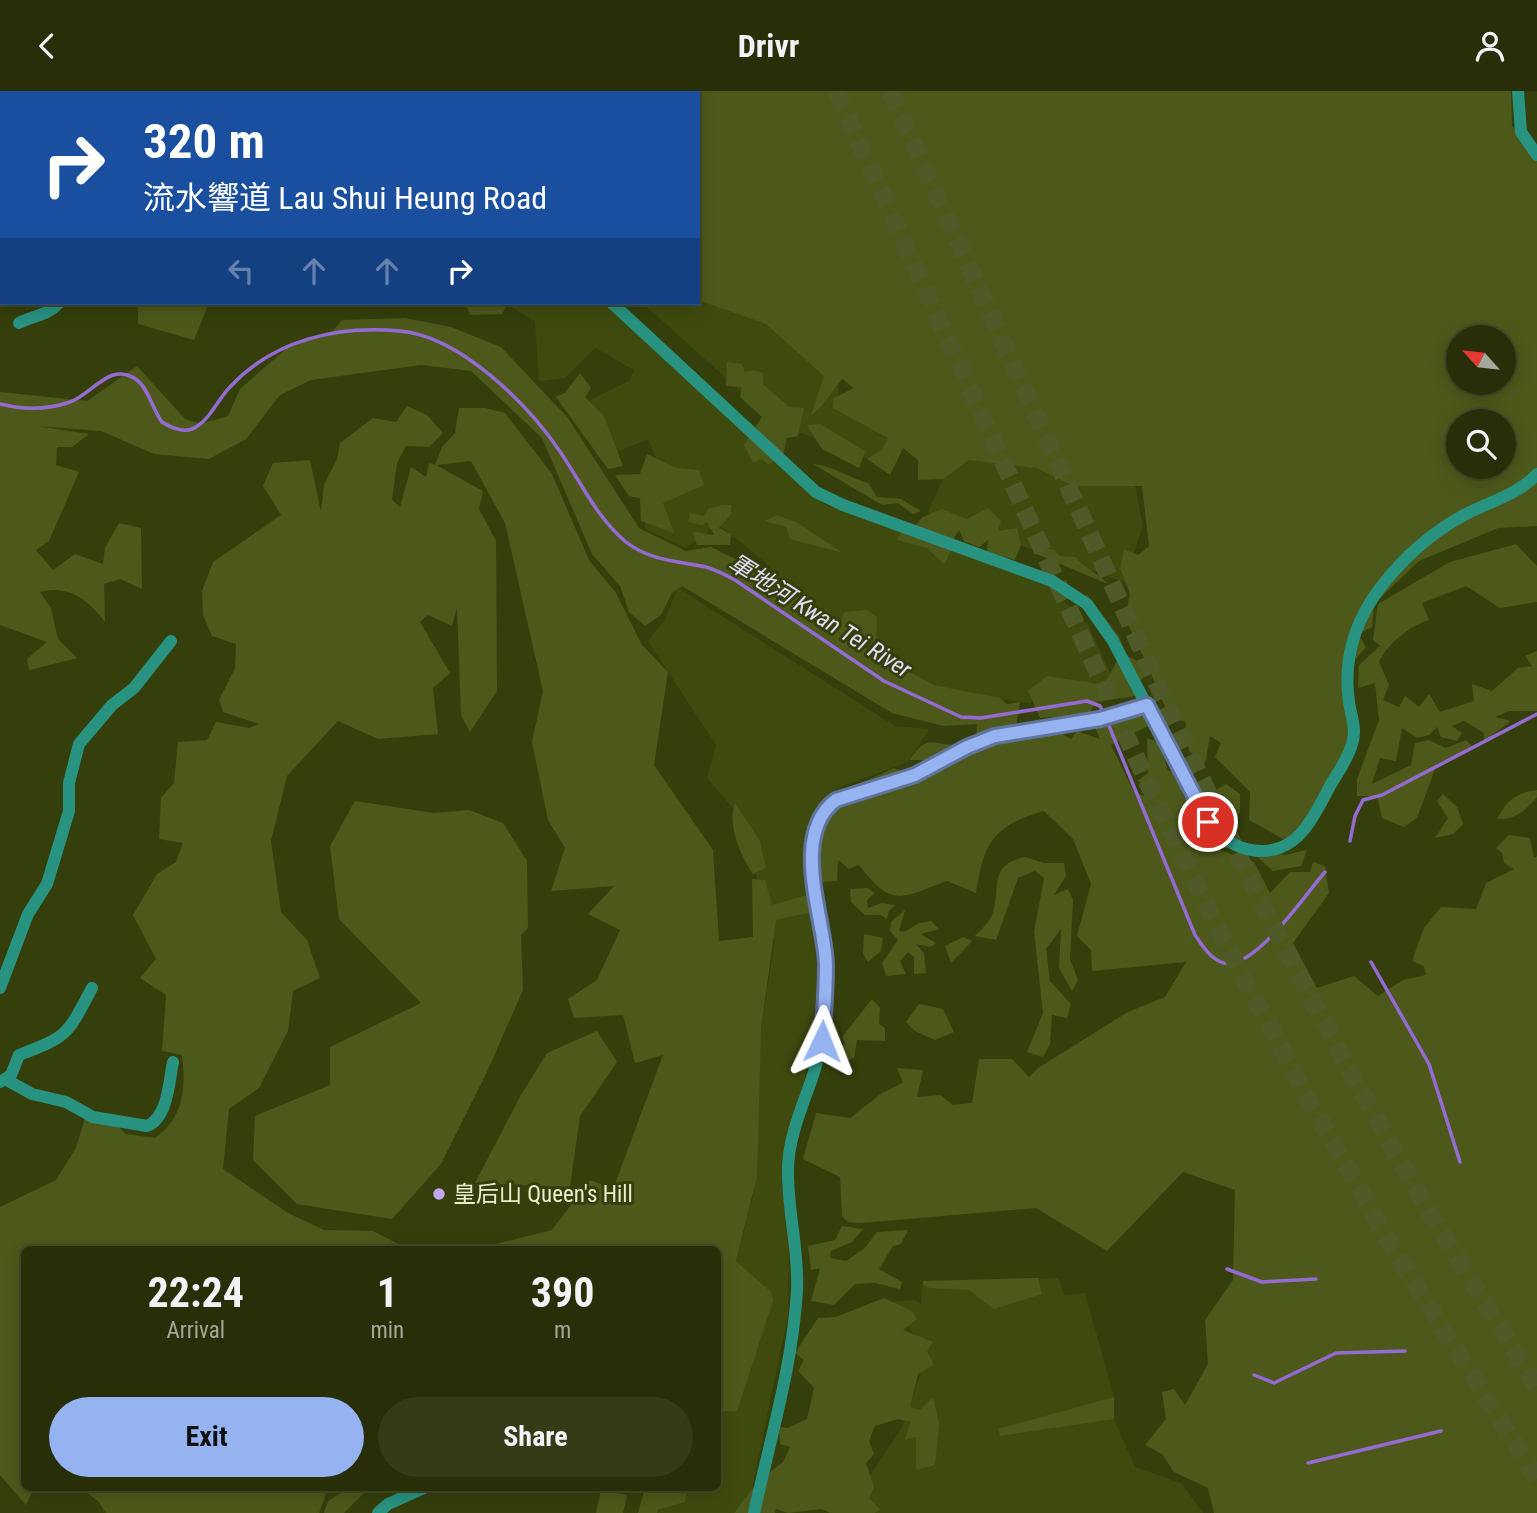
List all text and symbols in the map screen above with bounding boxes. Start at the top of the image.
icon: back [28,27,66,65]
text: Drivr [738,27,799,65]
icon: person [1471,27,1509,65]
text: 320 m [143,113,265,170]
icon: right [28,119,119,210]
text: 流水響道 Lau Shui Heung Road [143,179,547,217]
icon: left [222,252,260,290]
icon: ahead [295,252,333,290]
icon: ahead [368,252,406,290]
icon: right [441,252,479,290]
north arrow [1446,325,1516,395]
map controls [1446,325,1516,479]
button: search [1446,409,1516,479]
water label: 軍地河 Kwan Tei River [723,548,917,684]
pin [1178,792,1238,852]
icon: arrive [1189,803,1227,841]
position arrow [785,1004,859,1078]
place label: 皇后山 Queen's Hill [453,1181,633,1208]
marker: 皇后山 Queen's Hill [431,1186,447,1202]
text: 22:24 [148,1268,244,1317]
text: 1 [377,1268,398,1317]
text: 390 [531,1268,594,1317]
text: Arrival [166,1317,225,1344]
text: min [370,1317,404,1344]
text: m [554,1317,571,1344]
button: Exit [49,1397,364,1477]
button: Share [378,1397,693,1477]

